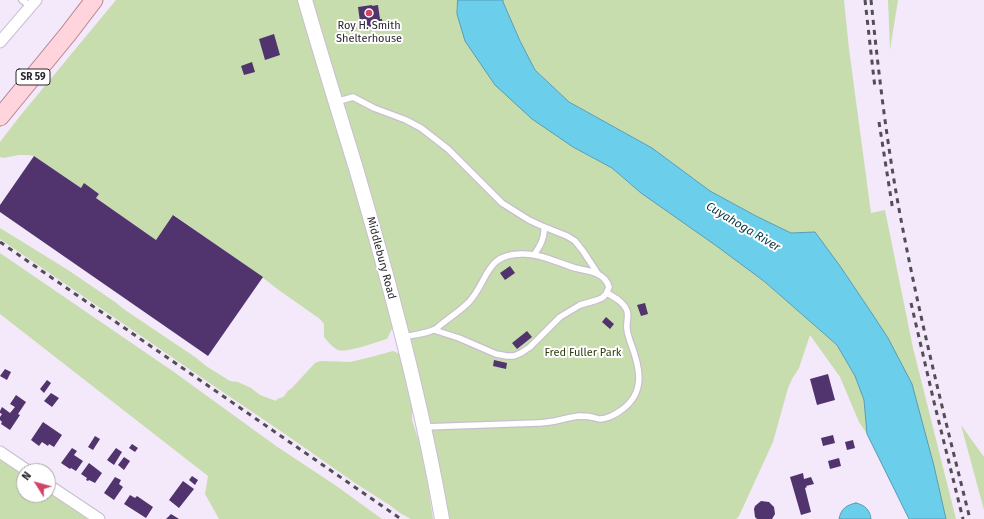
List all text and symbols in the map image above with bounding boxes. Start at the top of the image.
marker: Roy H. Smith Shelterhouse [364,8,374,18]
place label: Roy H. Smith Shelterhouse [336,19,402,45]
road number: SR 59 [16,69,50,85]
water label: Cuyahoga River [703,199,783,255]
street label: Middlebury Road [364,215,398,301]
park label: Fred Fuller Park [544,346,622,360]
north arrow [16,463,56,503]
text: N [19,469,34,483]

